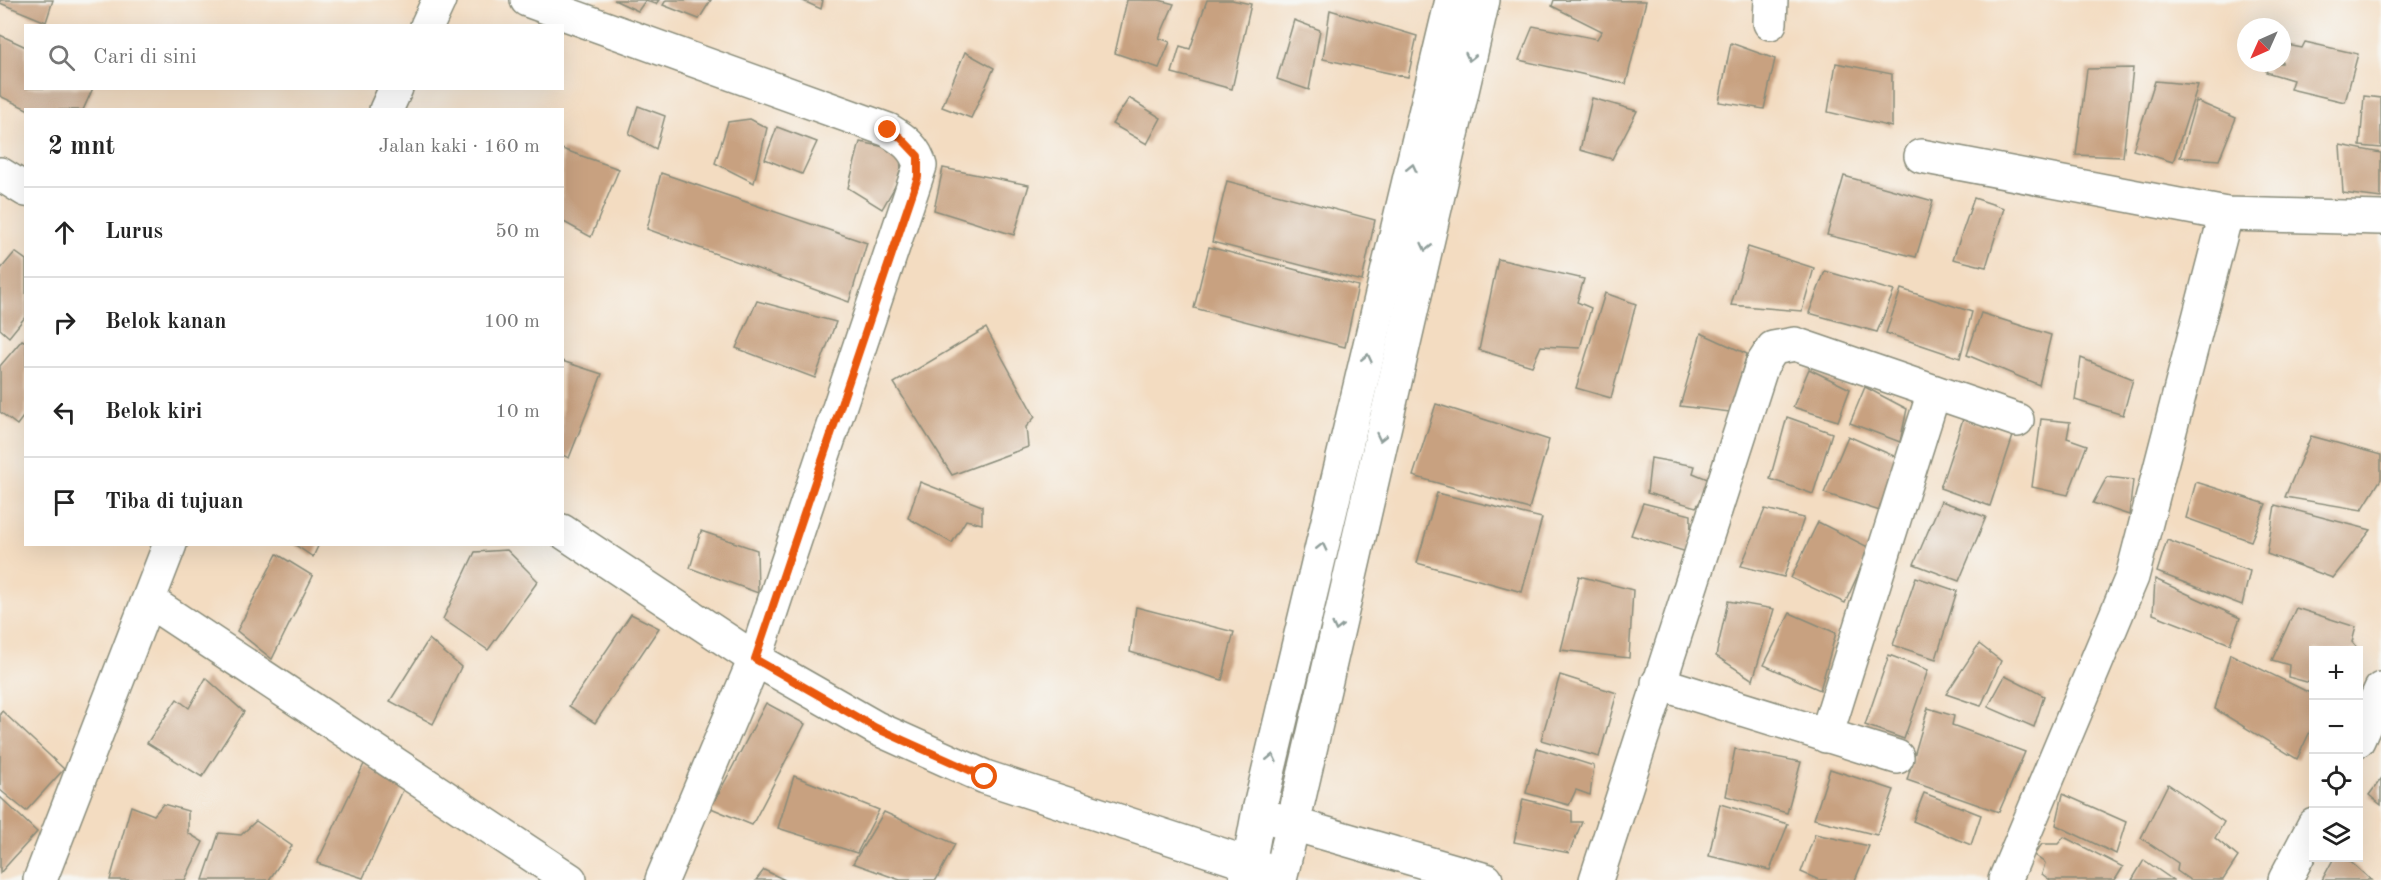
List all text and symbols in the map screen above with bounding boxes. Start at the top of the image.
north arrow [2237,18,2291,72]
search box [24,24,564,90]
icon: search [45,41,78,74]
text: Cari di sini [93,46,197,68]
one-way arrow [1464,52,1477,62]
route end [874,116,900,142]
text: 2 mnt [48,134,115,160]
text: Jalan kaki · 160 m [378,137,540,157]
one-way arrow [1404,163,1417,173]
icon: ahead [48,216,81,249]
text: Lurus [105,221,163,243]
text: 50 m [495,222,540,242]
one-way arrow [1420,242,1433,252]
icon: right [48,306,81,339]
text: Belok kanan [105,311,227,333]
text: 100 m [484,312,540,332]
one-way arrow [1359,353,1372,363]
icon: left [48,396,81,429]
text: Belok kiri [105,401,202,423]
text: 10 m [495,402,540,422]
one-way arrow [1376,432,1389,442]
icon: arrive [48,486,81,519]
text: Tiba di tujuan [105,491,243,513]
one-way arrow [1314,543,1327,553]
one-way arrow [1332,622,1345,632]
map controls [2309,646,2363,862]
button: + [2309,646,2363,700]
button: − [2309,700,2363,754]
one-way arrow [1265,753,1278,763]
button: locate [2309,754,2363,808]
route start [971,763,997,789]
button: layers [2309,808,2363,862]

